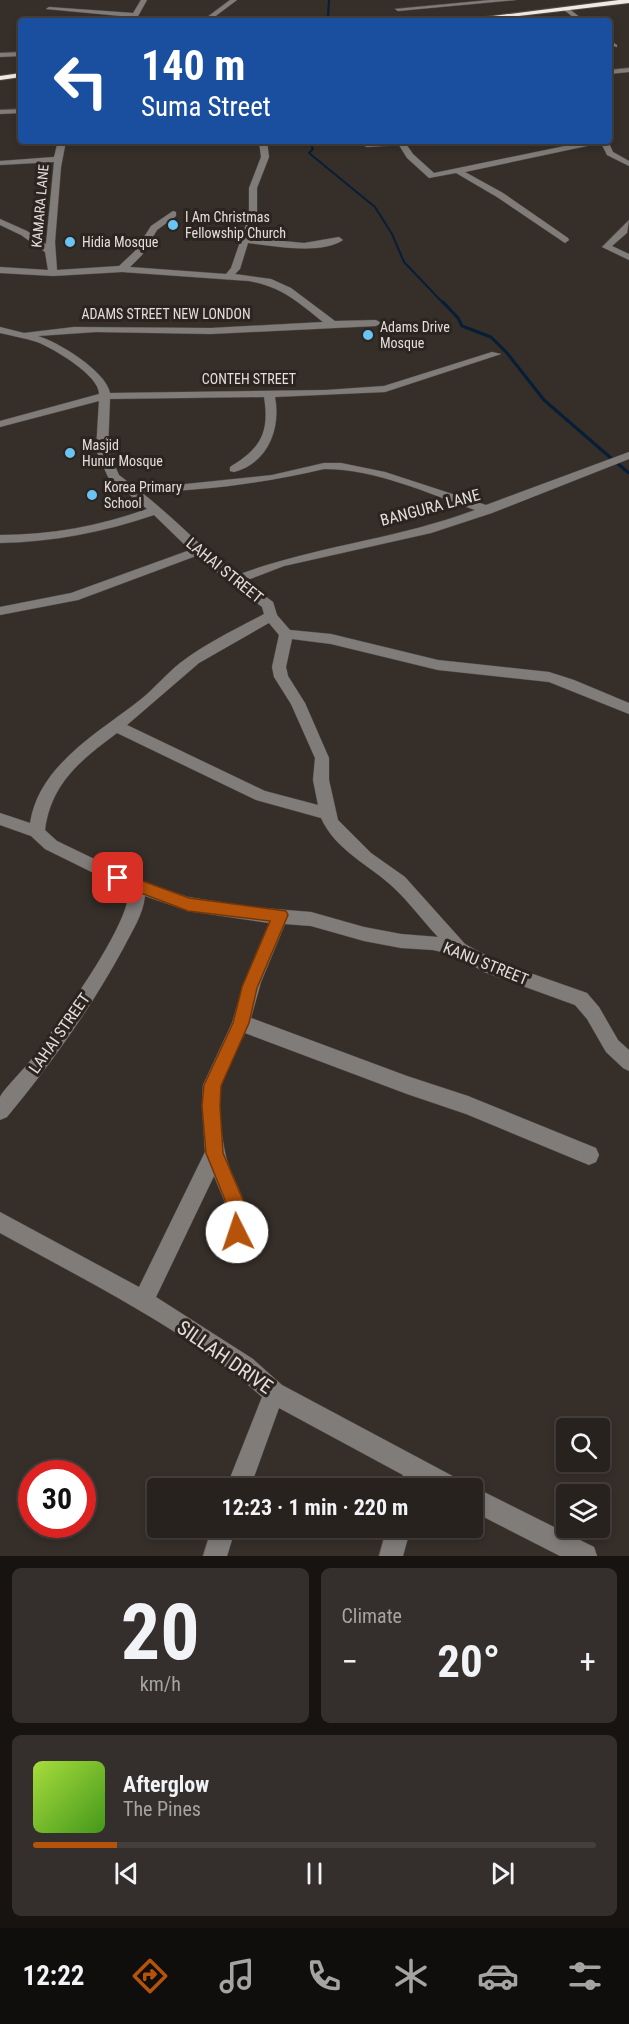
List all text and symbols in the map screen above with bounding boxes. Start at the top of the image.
text: 140 m [141,41,246,90]
icon: left [42,42,120,120]
text: Suma Street [141,91,271,123]
street label: KAMARA LANE [28,164,52,248]
place label: I Am Christmas Fellowship Church [185,209,286,241]
marker: I Am Christmas Fellowship Church [166,218,180,232]
place label: Hidia Mosque [82,234,159,250]
marker: Hidia Mosque [63,235,77,249]
street label: ADAMS STREET NEW LONDON [81,306,251,322]
place label: Adams Drive Mosque [380,319,450,351]
marker: Adams Drive Mosque [361,328,375,342]
street label: CONTEH STREET [202,371,296,387]
place label: Masjid Hunur Mosque [82,437,163,469]
marker: Masjid Hunur Mosque [63,446,77,460]
place label: Korea Primary School [104,479,182,511]
street label: BANGURA LANE [378,485,482,530]
marker: Korea Primary School [85,488,99,502]
street label: LAHAI STREET [182,534,267,607]
pin [92,852,143,903]
icon: arrive [101,861,134,894]
street label: KANU STREET [441,938,531,989]
street label: LAHAI STREET [25,990,94,1077]
position arrow [205,1200,269,1264]
street label: SILLAH DRIVE [173,1315,278,1399]
map controls [556,1418,610,1538]
button: search [556,1418,610,1472]
speed limit sign: 30 [18,1460,96,1538]
button: layers [556,1484,610,1538]
text: 12:23 · 1 min · 220 m [222,1495,408,1520]
text: 20 [121,1587,200,1678]
text: Climate [342,1604,402,1628]
text: 20° [437,1635,500,1688]
text: − [342,1642,358,1681]
text: + [580,1642,596,1681]
text: km/h [140,1672,181,1696]
text: Afterglow [123,1772,209,1797]
text: The Pines [123,1797,201,1821]
icon: previous [110,1857,143,1890]
icon: pause [298,1857,331,1890]
icon: next [486,1857,519,1890]
icon: directions [129,1955,171,1997]
icon: music [216,1955,258,1997]
icon: phone [303,1955,345,1997]
icon: climate [390,1955,432,1997]
icon: car [477,1955,519,1997]
icon: filters [564,1955,606,1997]
text: 12:22 [23,1960,84,1992]

